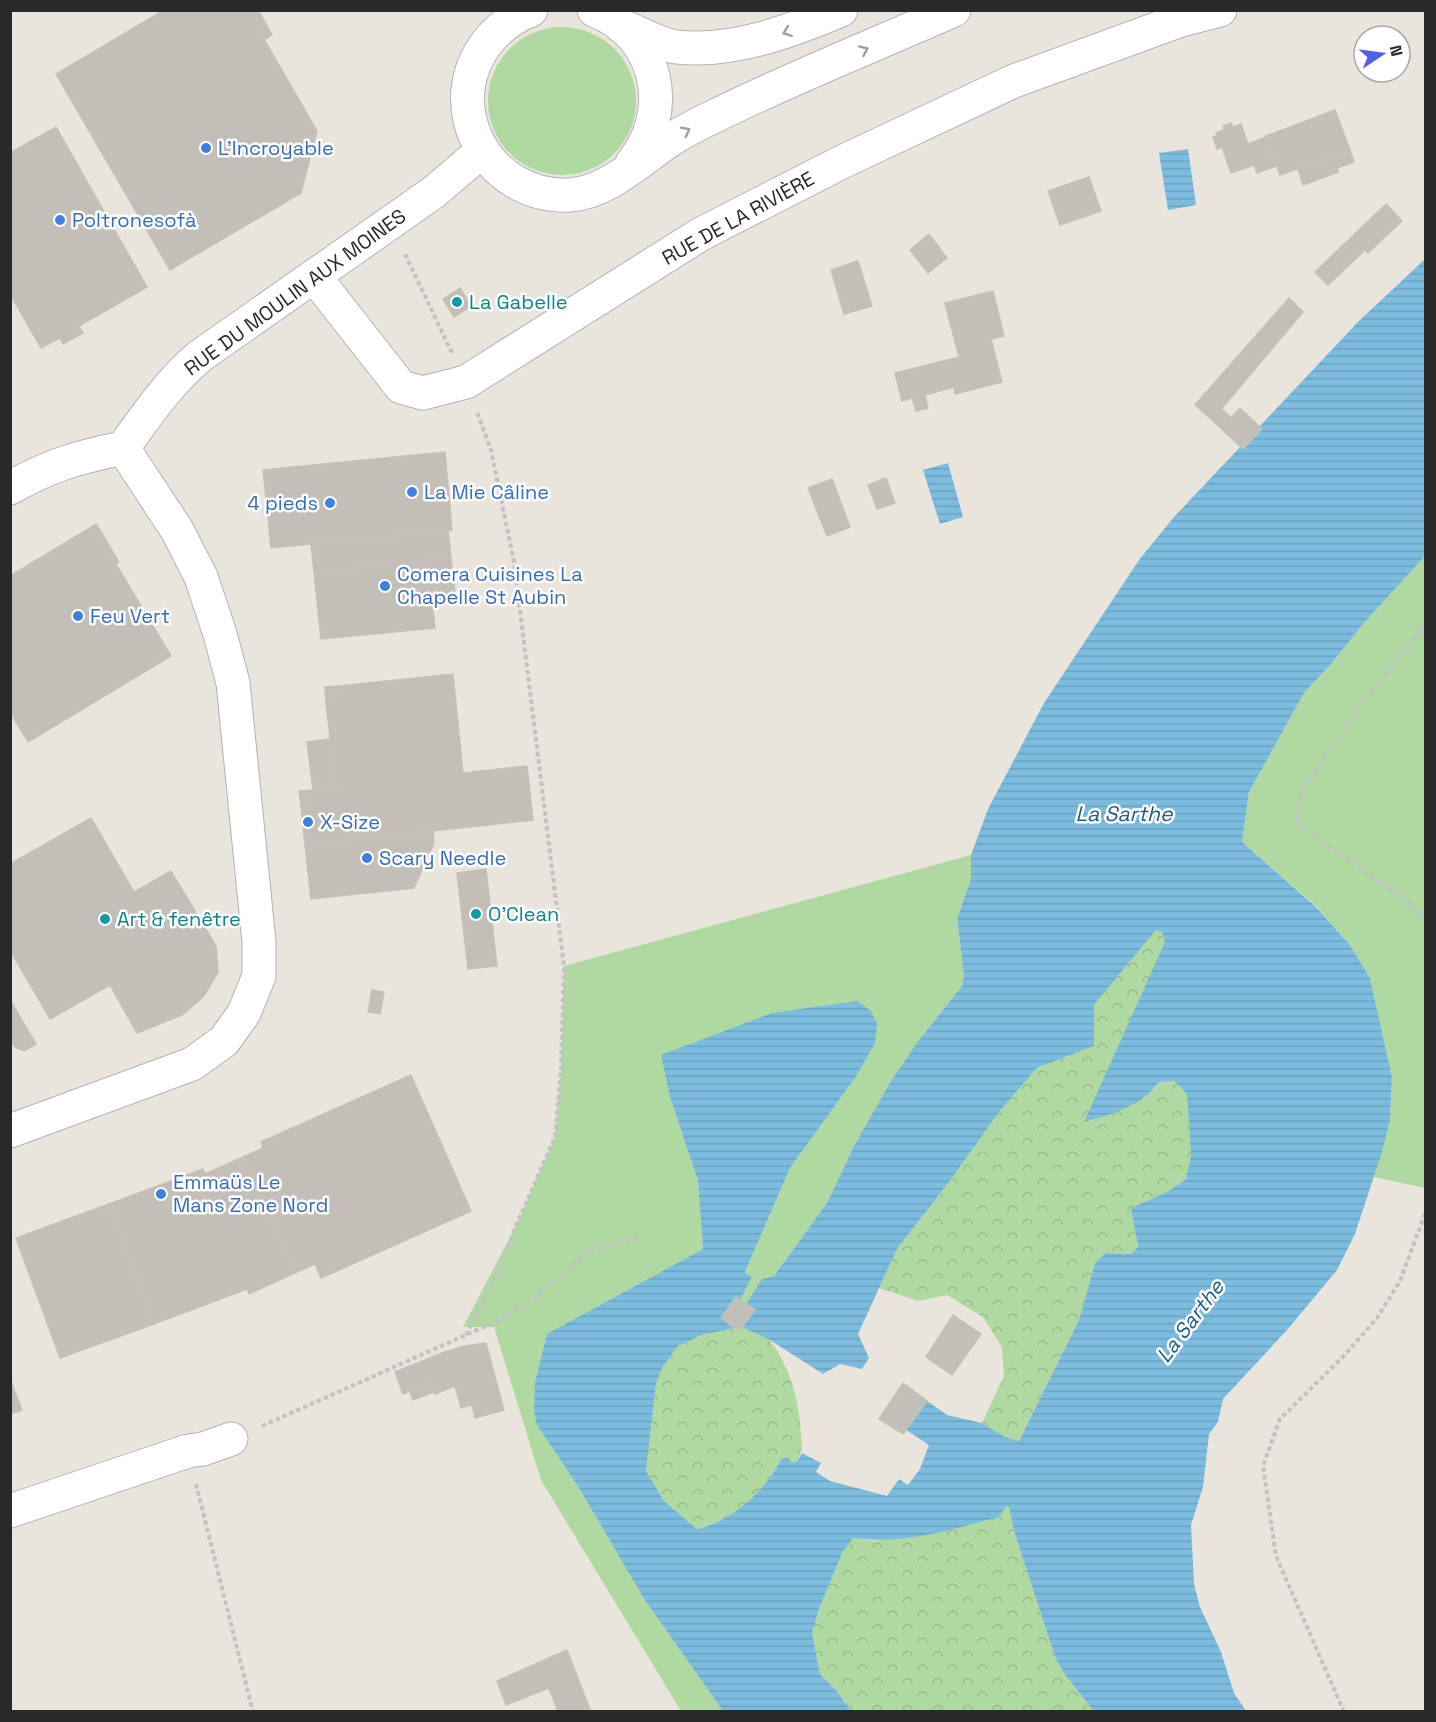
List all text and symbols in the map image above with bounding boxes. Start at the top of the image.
north arrow [1352,24,1412,84]
one-way arrow [782,25,793,37]
text: N [1385,43,1408,58]
one-way arrow [857,45,868,57]
one-way arrow [680,127,691,138]
place label: L'Incroyable [218,135,334,161]
marker: L'Incroyable [199,141,213,155]
street label: RUE DE LA RIVIÈRE [657,165,819,271]
street label: RUE DU MOULIN AUX MOINES [179,203,411,381]
place label: Poltronesofà [72,207,196,233]
marker: Poltronesofà [53,213,67,227]
place label: La Gabelle [469,289,568,315]
marker: La Gabelle [450,295,464,309]
place label: La Mie Câline [424,479,549,505]
marker: La Mie Câline [405,485,419,499]
place label: 4 pieds [247,490,318,516]
marker: 4 pieds [323,496,337,510]
place label: Comera Cuisines La Chapelle St Aubin [397,561,583,610]
marker: Comera Cuisines La Chapelle St Aubin [378,579,392,593]
place label: Feu Vert [90,603,170,629]
marker: Feu Vert [71,609,85,623]
water label: La Sarthe [1076,800,1174,827]
place label: X-Size [320,809,380,835]
marker: X-Size [301,815,315,829]
place label: Scary Needle [379,845,506,871]
marker: Scary Needle [360,851,374,865]
place label: O'Clean [488,901,559,927]
place label: Art & fenêtre [117,906,241,932]
marker: O'Clean [469,907,483,921]
marker: Art & fenêtre [98,912,112,926]
place label: Emmaüs Le Mans Zone Nord [173,1169,328,1218]
marker: Emmaüs Le Mans Zone Nord [154,1187,168,1201]
water label: La Sarthe [1150,1273,1231,1368]

